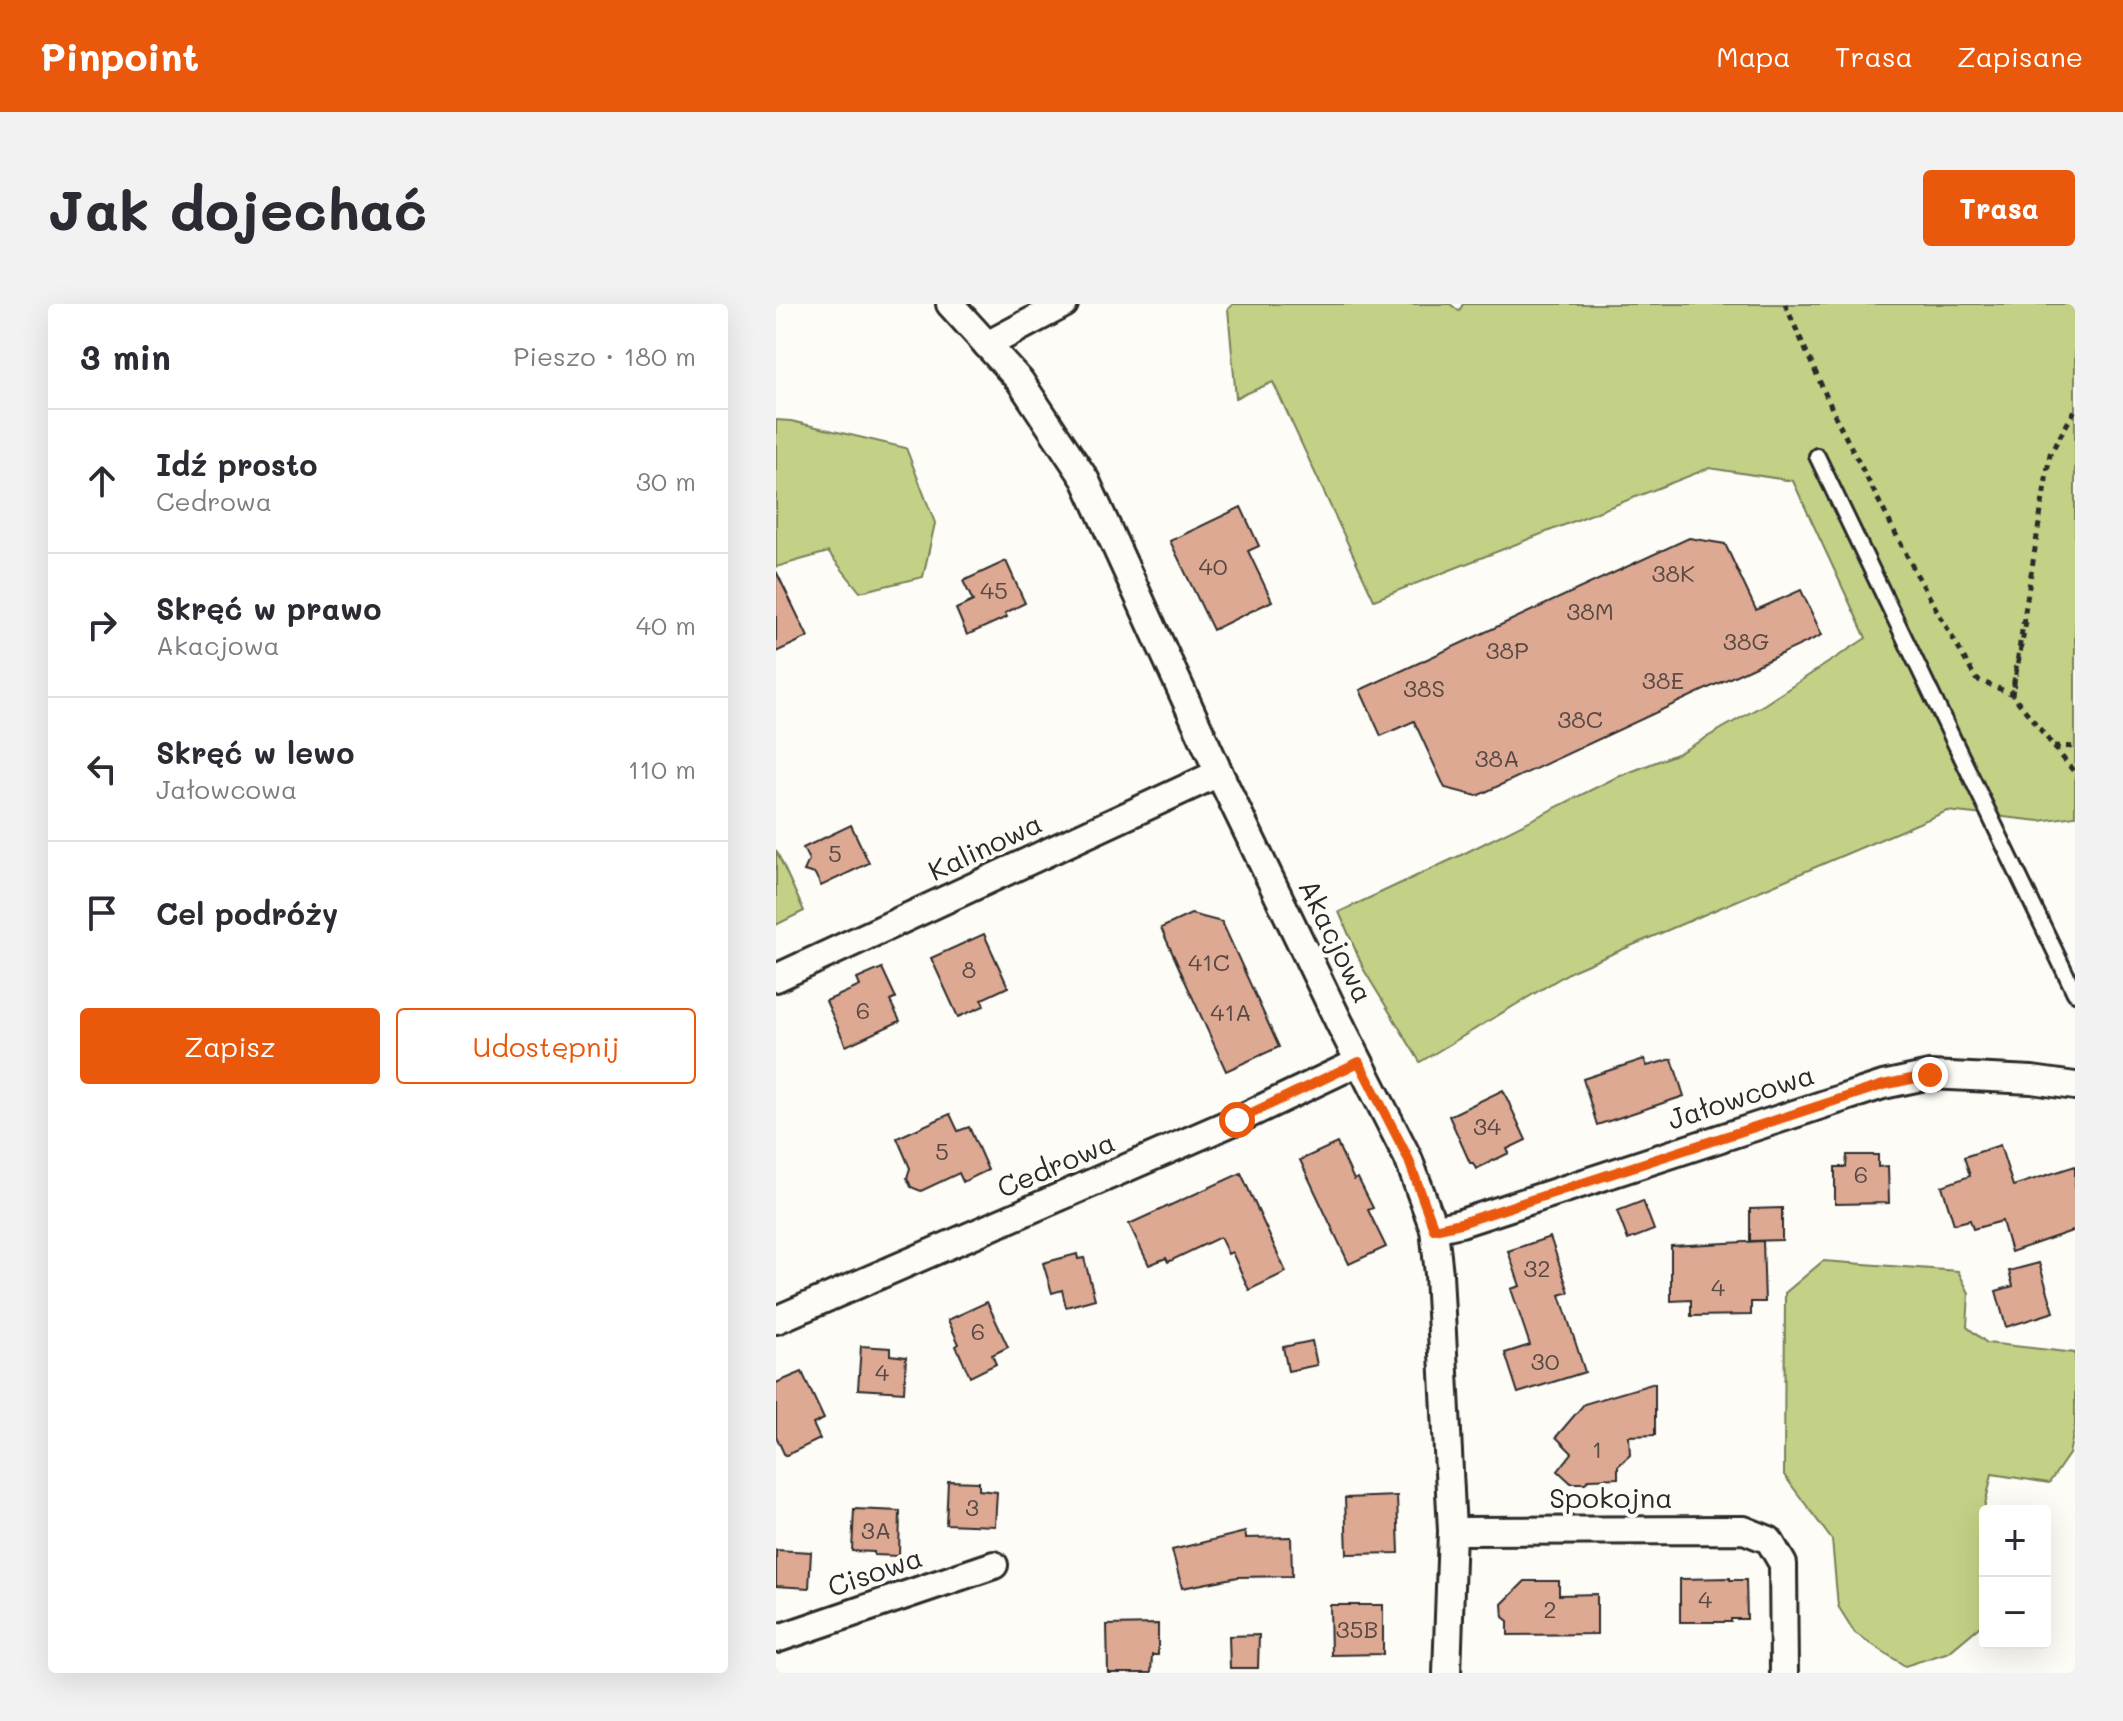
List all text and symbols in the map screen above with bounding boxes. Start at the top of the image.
text: Pinpoint [40,31,199,81]
text: Mapa [1716,38,1791,74]
text: Trasa [1835,38,1913,74]
text: Zapisane [1957,38,2083,74]
button: Trasa [1923,170,2075,246]
text: Jak dojechać [48,172,427,245]
text: 3 min [80,334,171,379]
text: Pieszo · 180 m [513,339,696,373]
text: Idź prosto [156,444,317,484]
icon: ahead [80,459,124,503]
text: 30 m [636,464,696,498]
text: Cedrowa [156,484,272,518]
house number: 40 [1199,550,1228,581]
house number: 38K [1651,557,1695,588]
house number: 45 [980,574,1008,605]
text: Skręć w prawo [156,588,381,628]
house number: 38M [1566,595,1614,626]
icon: right [80,603,124,647]
text: 40 m [636,608,696,642]
house number: 38G [1723,625,1769,656]
text: Akacjowa [156,628,280,662]
house number: 38P [1485,634,1529,665]
house number: 38E [1642,664,1684,695]
house number: 38S [1403,672,1445,703]
house number: 38C [1557,703,1603,734]
text: Skręć w lewo [156,732,354,772]
house number: 38A [1474,742,1520,773]
icon: left [80,747,124,791]
text: 110 m [628,752,696,786]
text: Jałowcowa [156,772,297,806]
street label: Kalinowa [922,804,1047,888]
house number: 5 [828,837,842,868]
street label: Akacjowa [1291,873,1382,1008]
icon: arrive [80,891,124,935]
text: Cel podróży [156,893,338,933]
house number: 41C [1188,946,1230,977]
house number: 8 [962,953,976,984]
house number: 6 [856,994,870,1025]
house number: 41A [1210,996,1252,1027]
button: Zapisz [80,1008,380,1084]
button: Udostępnij [396,1008,696,1084]
street label: Jałowcowa [1663,1055,1819,1137]
route end [1912,1057,1948,1093]
route start [1219,1102,1255,1138]
house number: 34 [1473,1110,1501,1141]
street label: Cedrowa [991,1123,1120,1205]
house number: 5 [935,1135,949,1166]
house number: 6 [1854,1158,1868,1189]
house number: 32 [1523,1252,1551,1283]
house number: 4 [1711,1271,1725,1302]
house number: 6 [971,1315,985,1346]
house number: 30 [1531,1345,1560,1376]
house number: 4 [875,1356,889,1387]
house number: 1 [1592,1433,1602,1464]
street label: Spokojna [1549,1479,1673,1515]
house number: 3 [965,1491,979,1522]
map controls [1979,1505,2051,1649]
button: + [1979,1505,2051,1577]
house number: 3A [861,1514,891,1545]
street label: Cisowa [823,1538,927,1604]
button: − [1979,1577,2051,1649]
house number: 4 [1698,1583,1712,1614]
house number: 2 [1543,1593,1557,1624]
house number: 35B [1336,1613,1378,1644]

